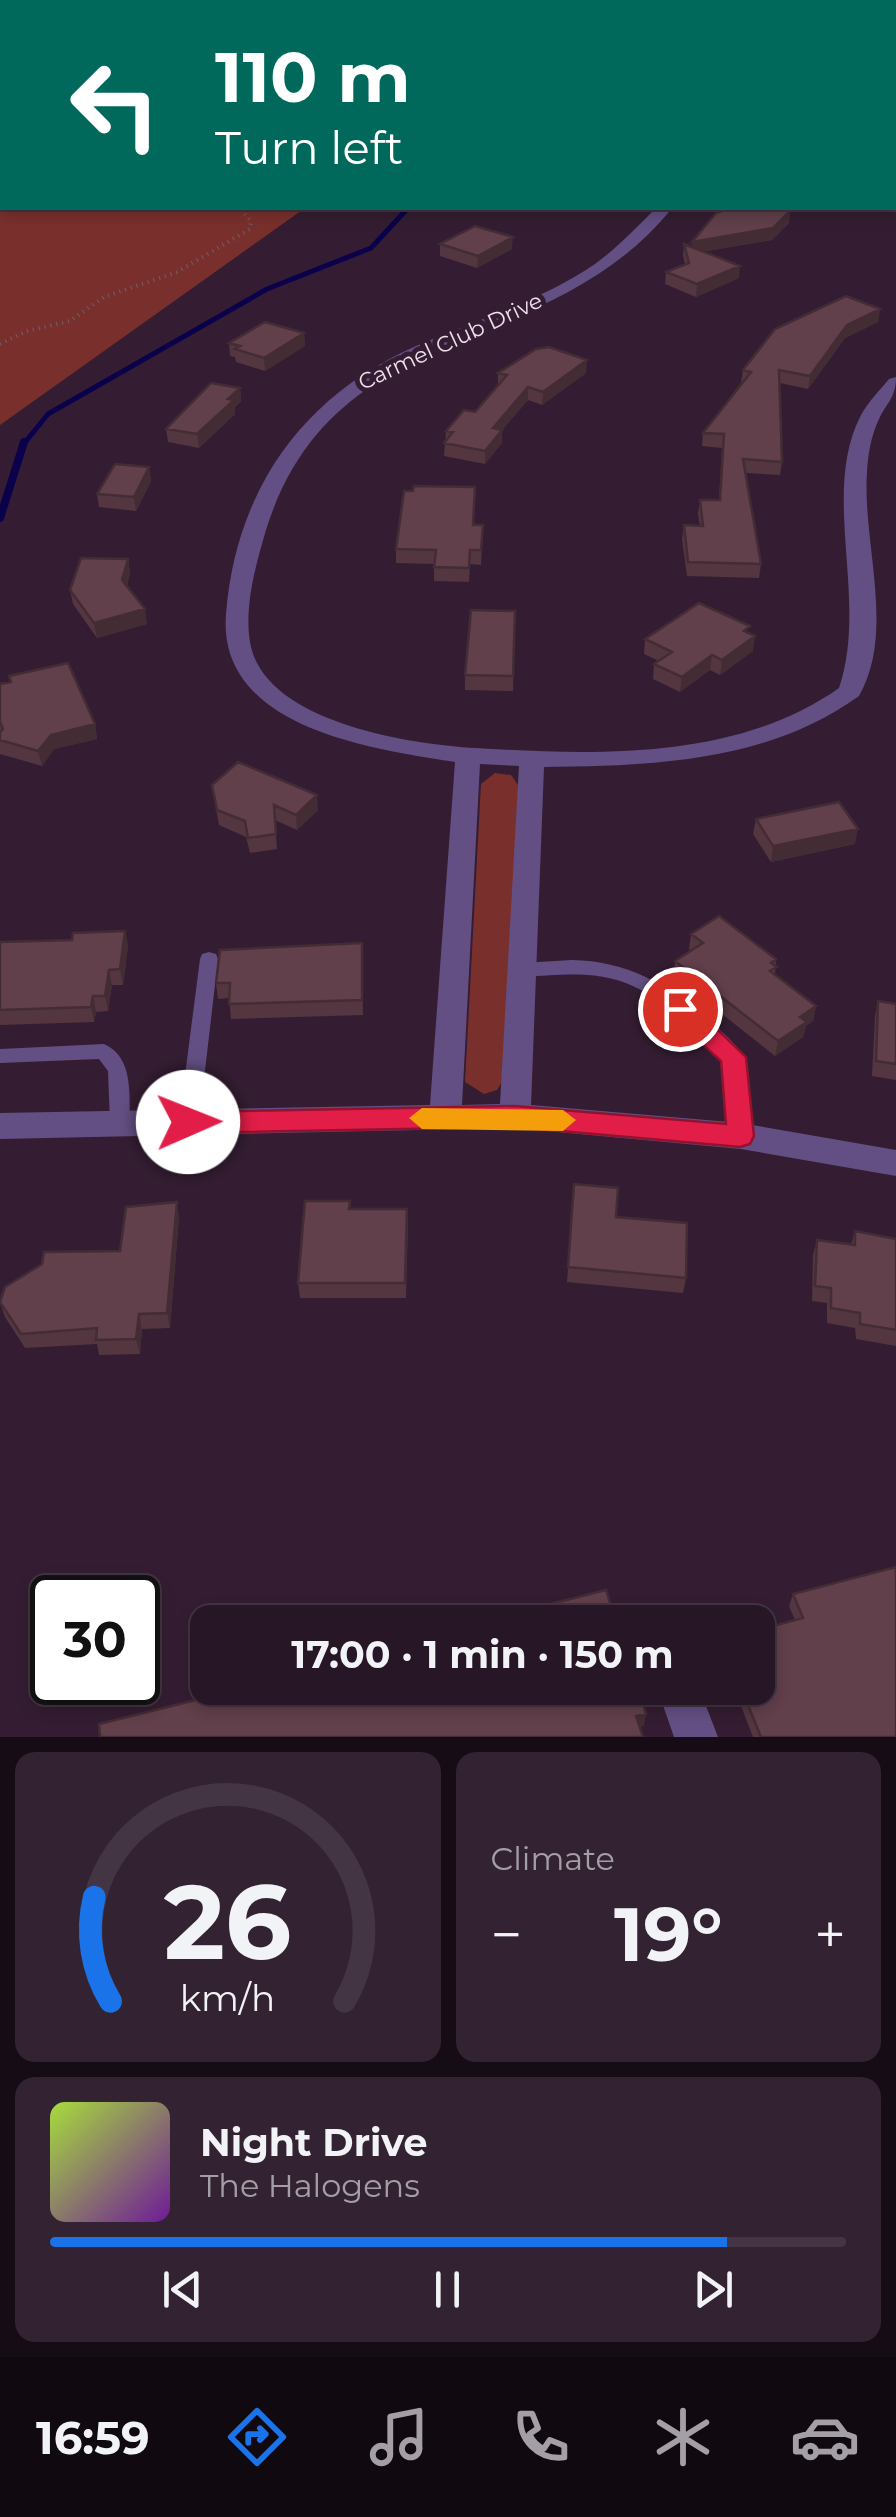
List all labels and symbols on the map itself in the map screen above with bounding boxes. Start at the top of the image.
street label: Carmel Club Drive [354,287,547,396]
pin [638,967,723,1052]
position arrow [136,1070,240,1174]
speed limit sign: 30 [30,1575,160,1705]

